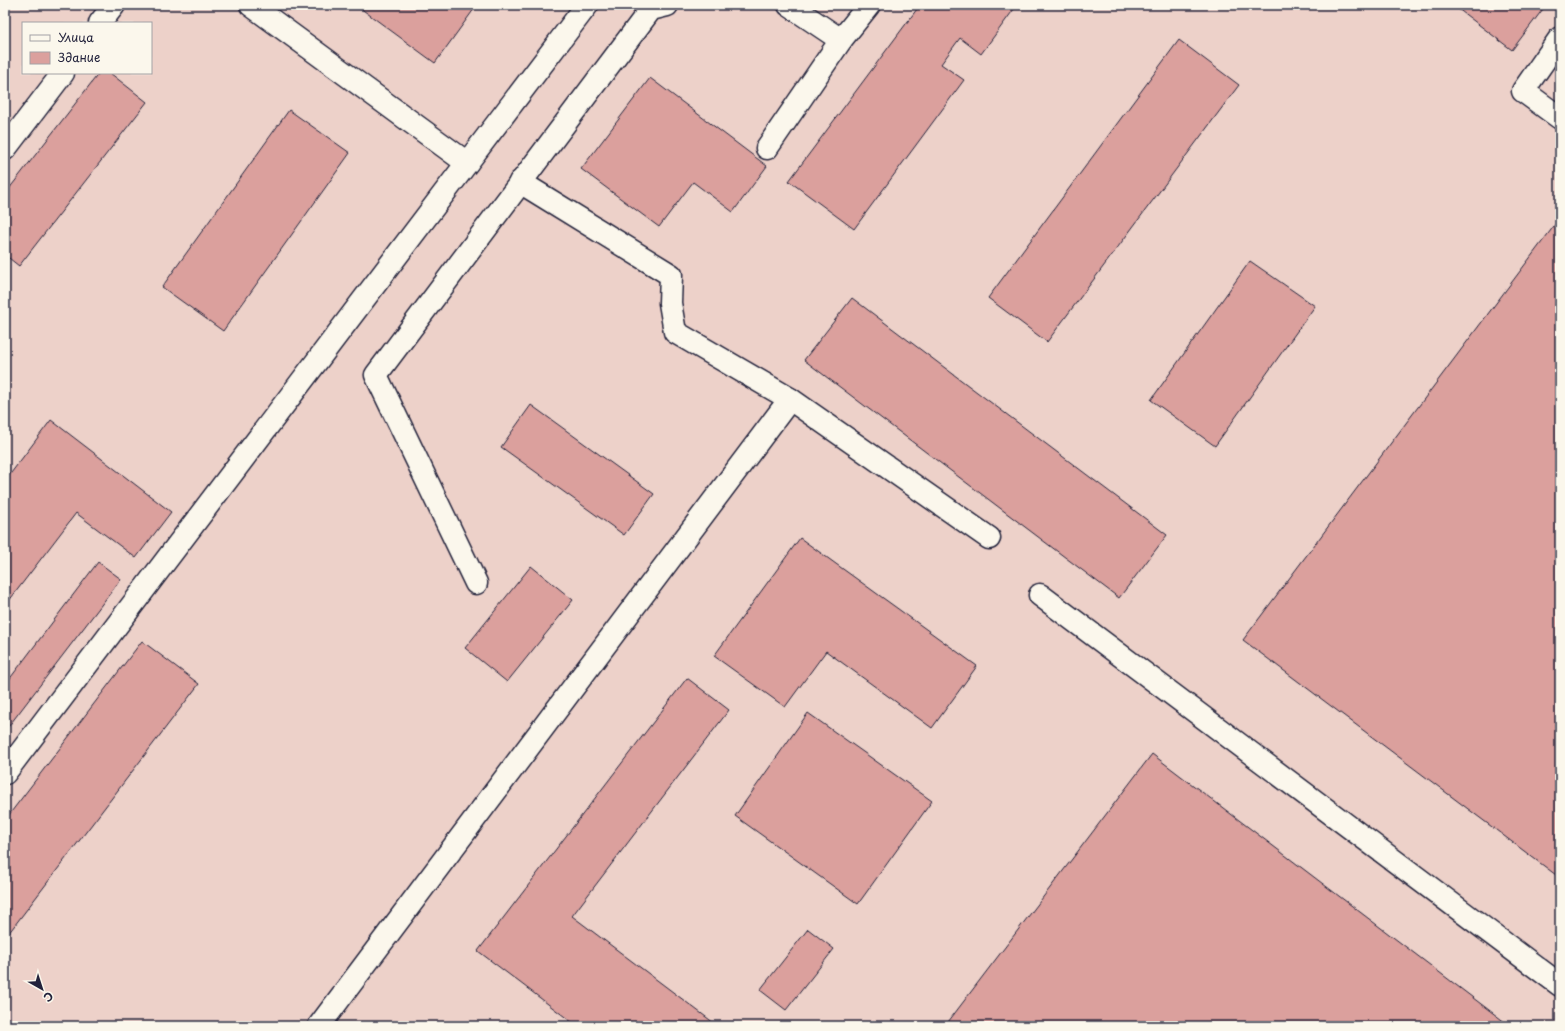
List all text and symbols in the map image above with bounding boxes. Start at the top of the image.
legend [22,22,152,74]
text: Улица [58,28,94,46]
text: Здание [58,48,100,66]
north arrow [22,969,62,1009]
text: С [40,988,57,1006]

